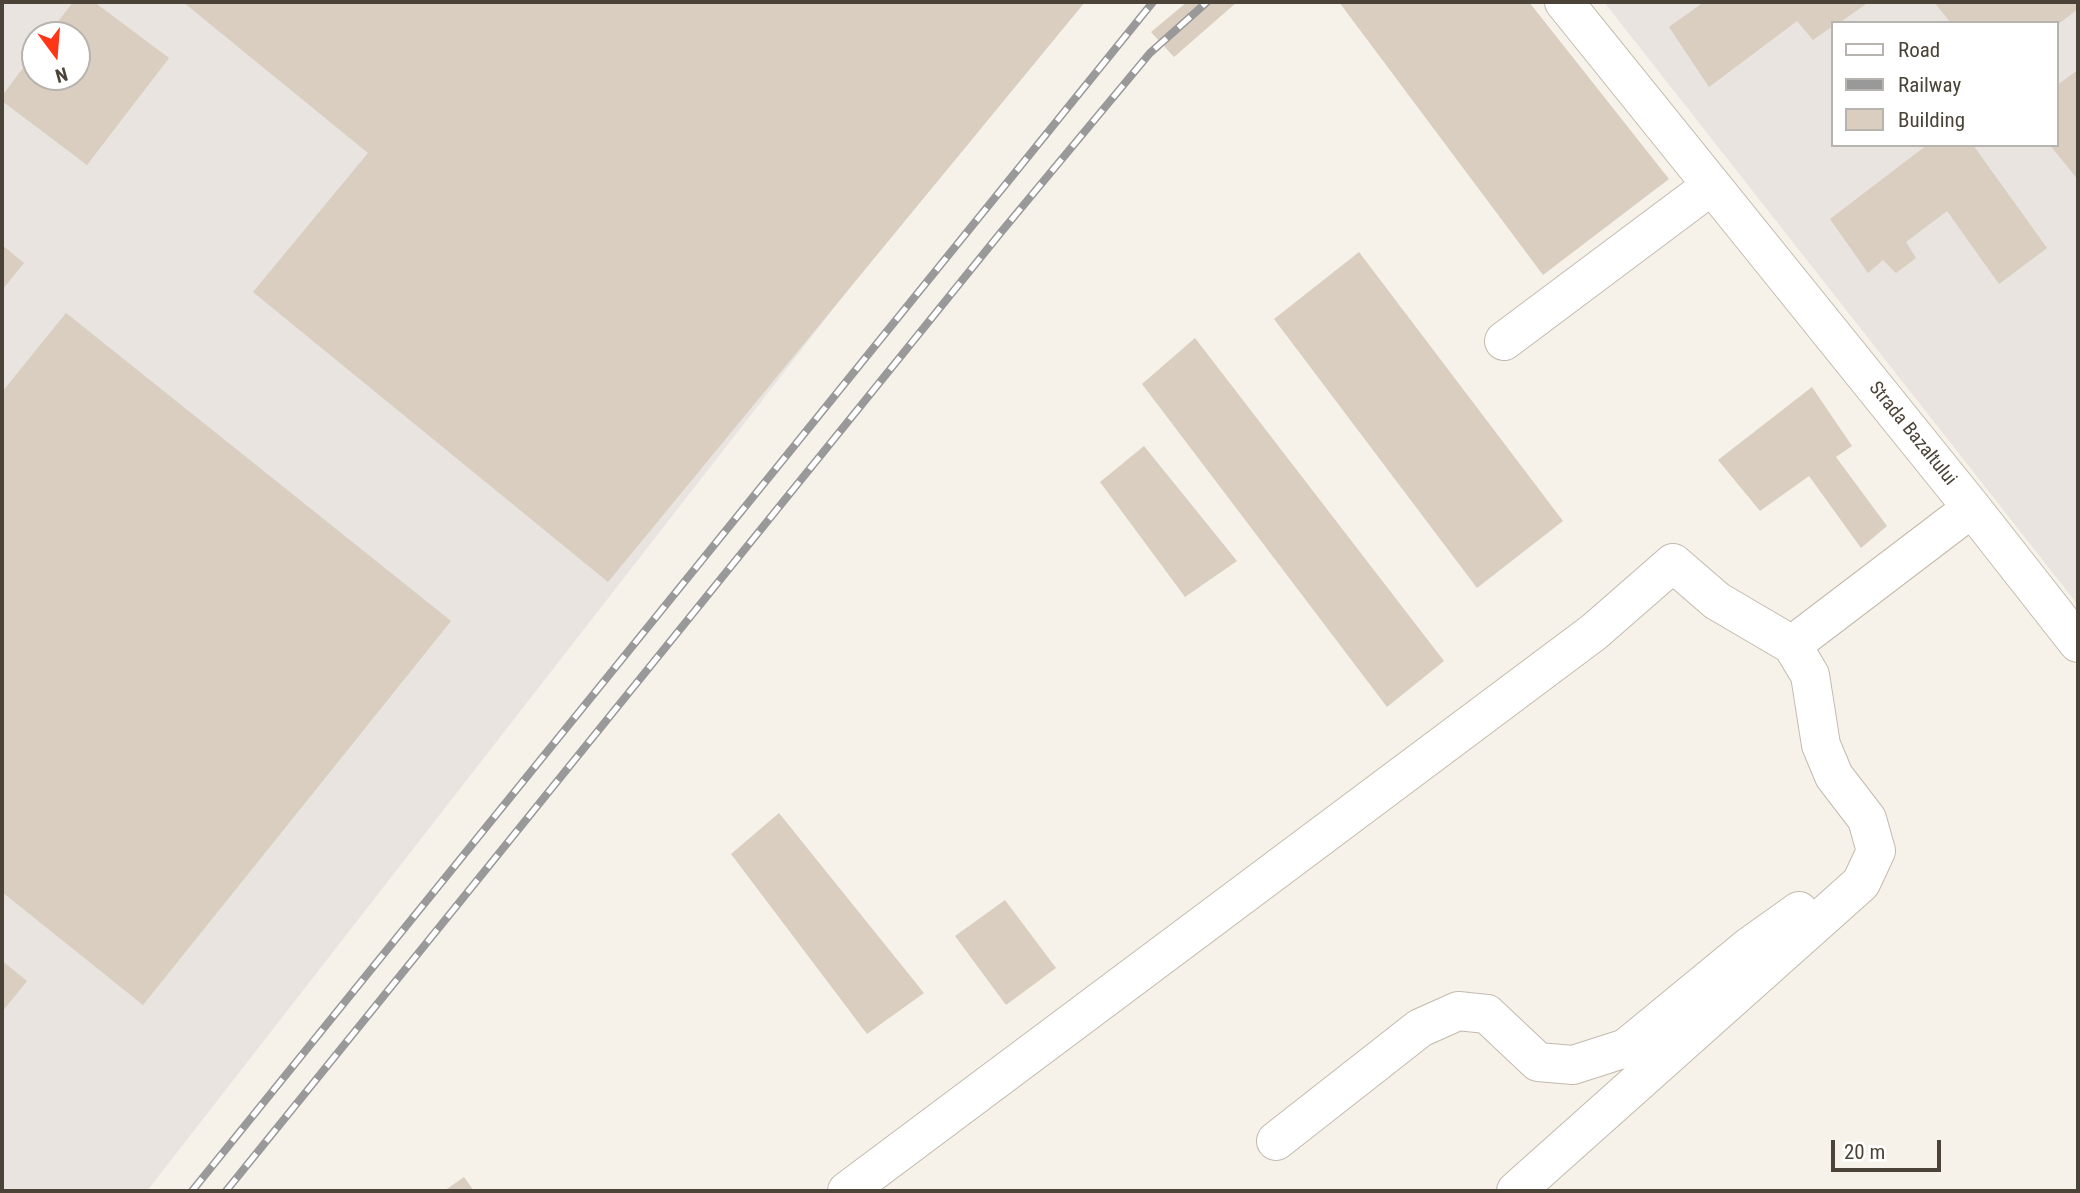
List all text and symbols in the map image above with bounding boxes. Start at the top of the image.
north arrow [21,21,91,91]
legend [1832,21,2059,147]
text: Road [1898,38,1940,62]
text: N [53,62,70,87]
text: Railway [1898,73,1961,97]
text: Building [1898,108,1965,132]
street label: Strada Bazaltului [1863,378,1961,490]
scale bar [1835,1126,1945,1170]
text: 20 m [1844,1140,1885,1164]

